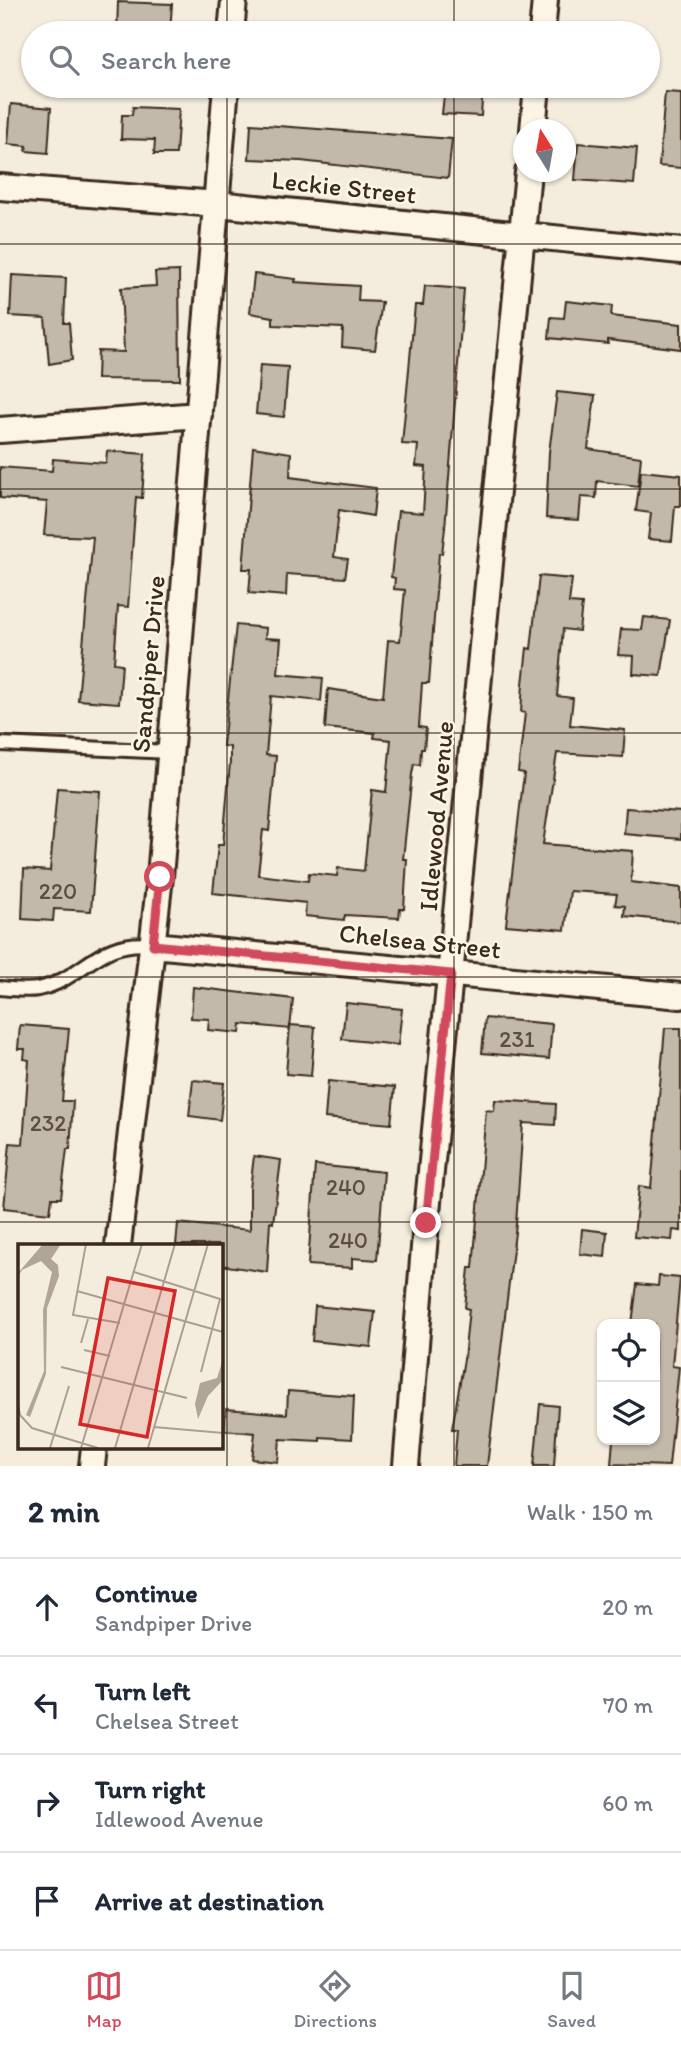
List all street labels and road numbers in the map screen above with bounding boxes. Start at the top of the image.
street label: Leckie Street [270,163,418,211]
street label: Sandpiper Drive [124,574,172,754]
street label: Idlewood Avenue [412,720,460,912]
street label: Chelsea Street [337,917,503,965]

